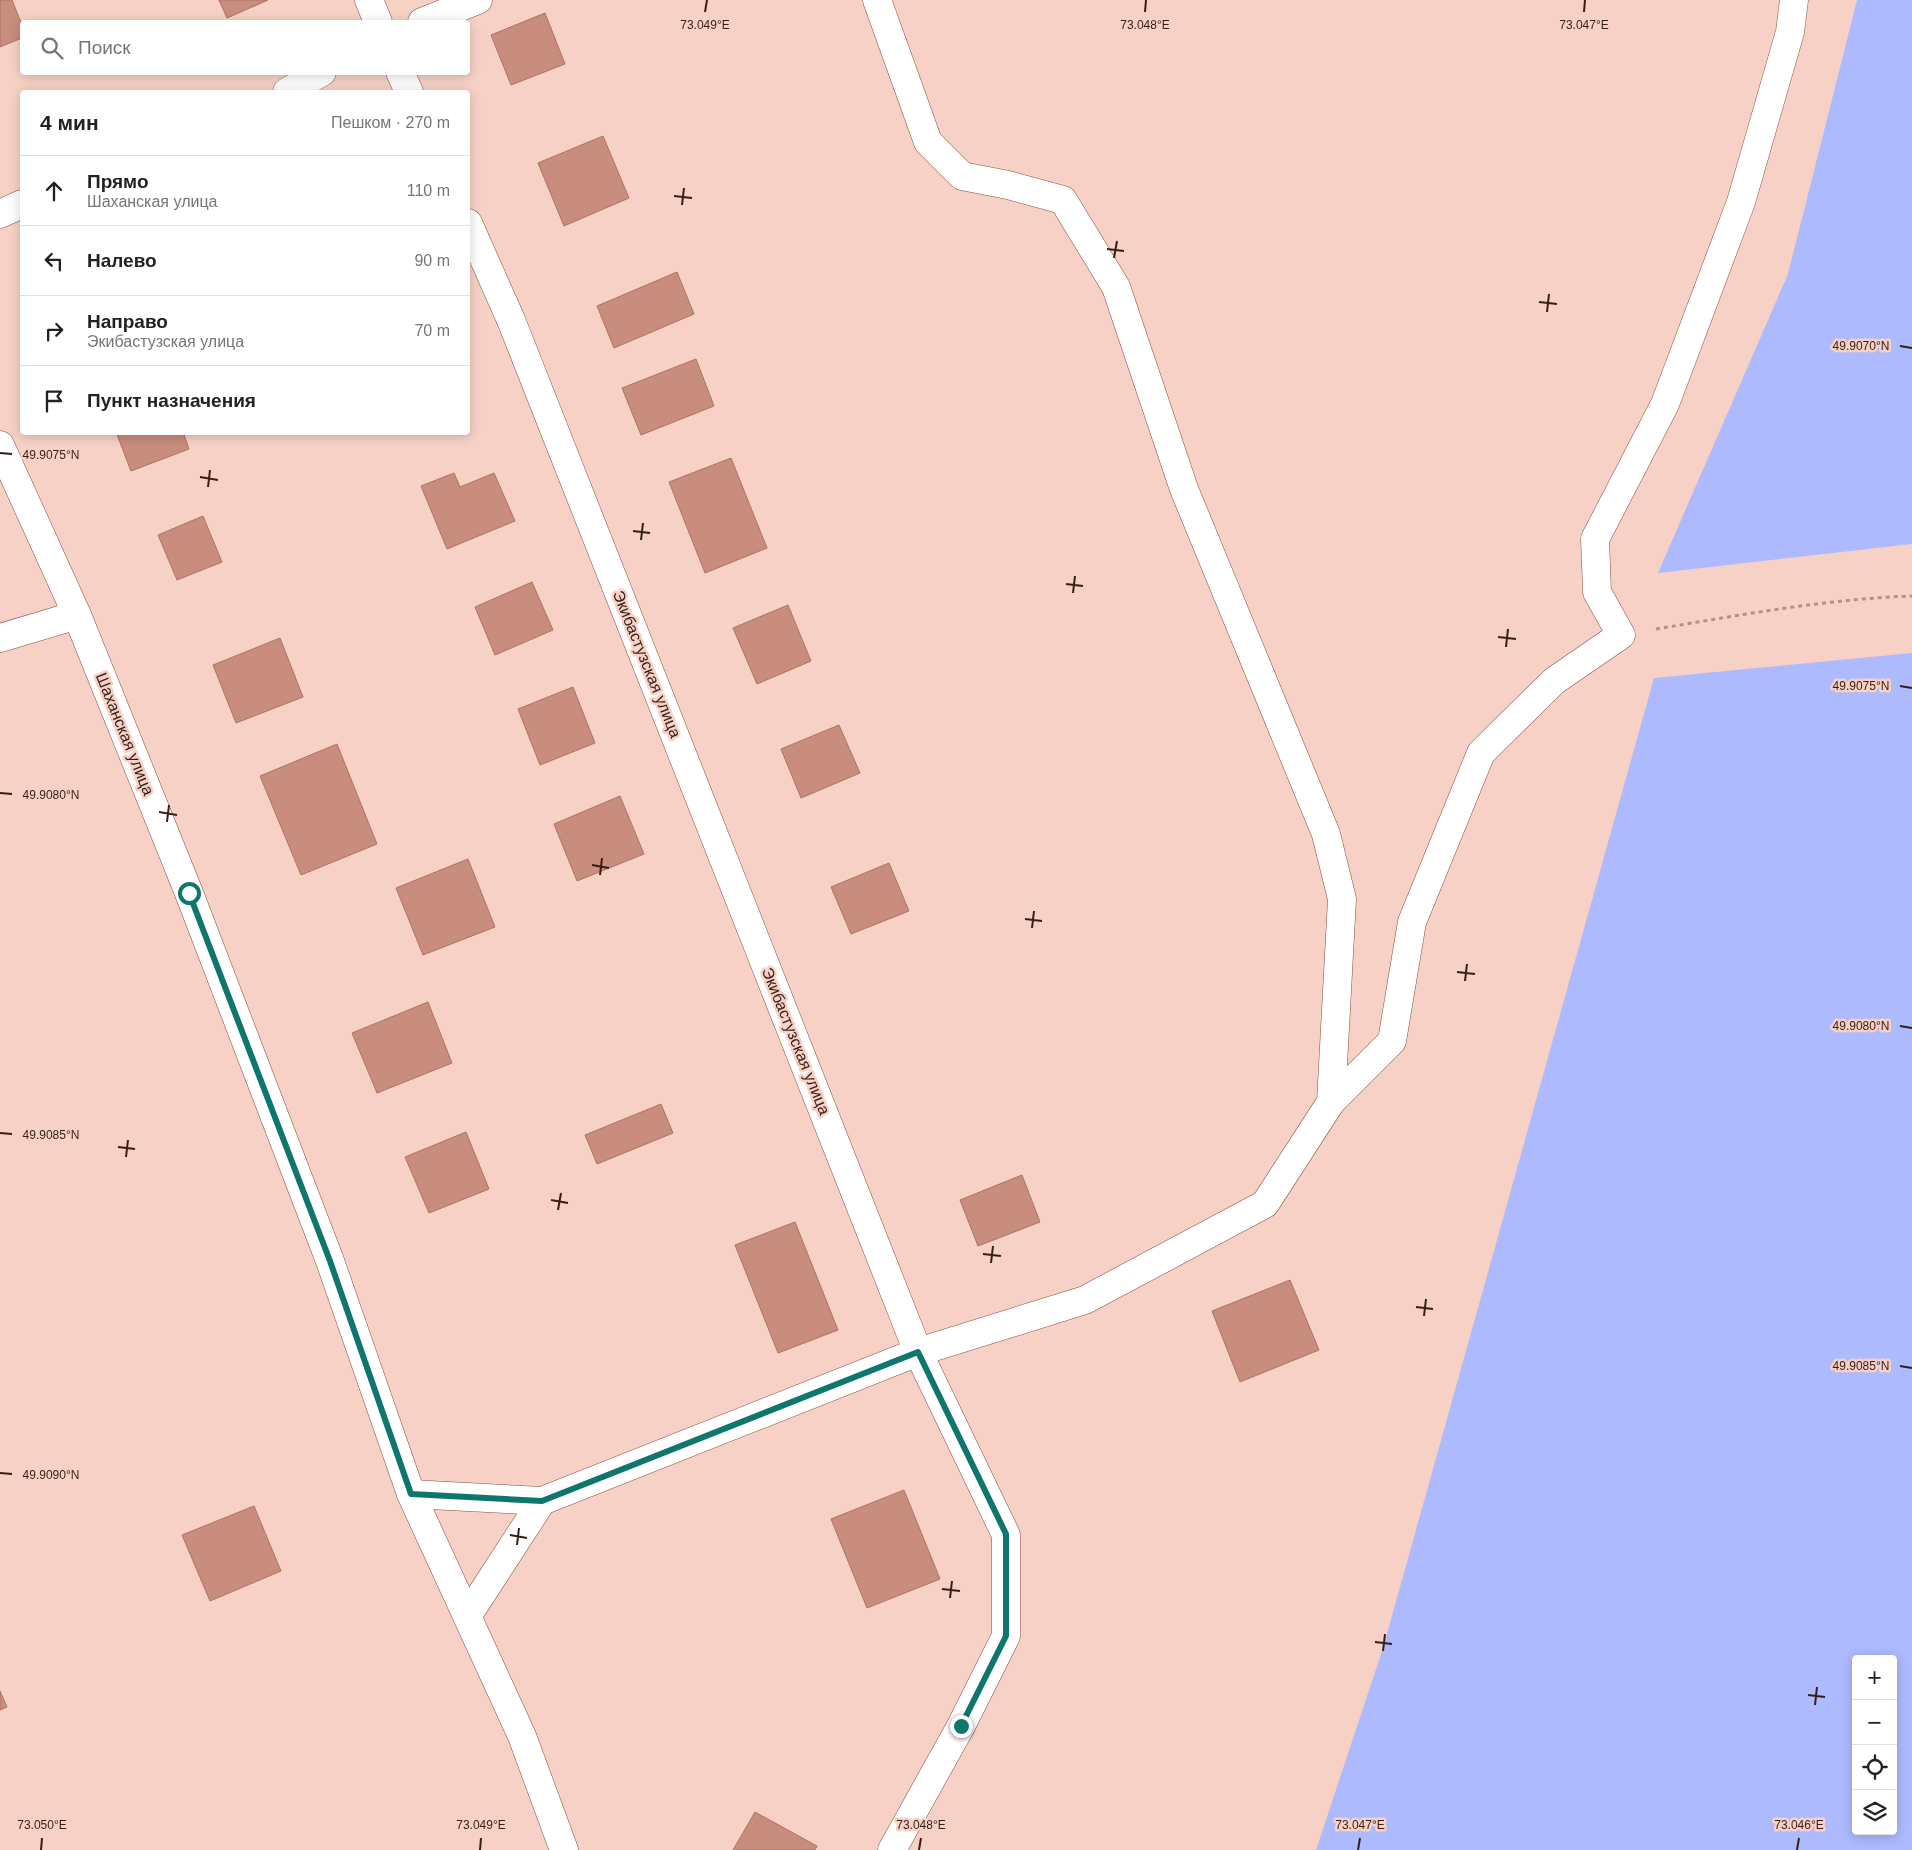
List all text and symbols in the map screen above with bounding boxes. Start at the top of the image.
text: 73.049°E [680,18,730,32]
text: 73.048°E [1120,18,1170,32]
text: 73.047°E [1559,18,1609,32]
search box [20,20,470,75]
icon: search [38,34,66,62]
text: Поиск [78,37,131,58]
text: 4 мин [40,111,99,134]
text: Пешком · 270 m [331,114,450,131]
text: Прямо [87,171,149,192]
icon: ahead [40,177,68,205]
text: 110 m [407,182,450,199]
text: Шаханская улица [87,193,217,210]
icon: left [40,247,68,275]
text: Налево [87,250,157,271]
text: 90 m [414,252,450,269]
text: Направо [87,311,168,332]
icon: right [40,317,68,345]
text: 70 m [414,322,450,339]
text: Экибастузская улица [87,333,244,350]
text: 49.9070°N [1833,339,1889,353]
icon: arrive [40,387,68,415]
text: Пункт назначения [87,390,256,411]
text: 49.9075°N [23,448,79,462]
street label: Экибастузская улица [610,588,684,740]
street label: Шаханская улица [93,670,157,798]
text: 49.9075°N [1833,679,1889,693]
text: 49.9080°N [23,788,79,802]
route start [178,882,201,905]
street label: Экибастузская улица [759,965,833,1117]
text: 49.9080°N [1833,1019,1889,1033]
text: 49.9085°N [23,1128,79,1142]
text: 49.9085°N [1833,1359,1889,1373]
text: 49.9090°N [23,1468,79,1482]
map controls [1852,1655,1897,1835]
button: + [1852,1655,1897,1700]
button: − [1852,1700,1897,1745]
route end [950,1715,973,1738]
button: locate [1852,1745,1897,1790]
button: layers [1852,1790,1897,1835]
text: 73.050°E [17,1818,67,1832]
text: 73.049°E [456,1818,506,1832]
text: 73.048°E [896,1818,946,1832]
text: 73.047°E [1335,1818,1385,1832]
text: 73.046°E [1774,1818,1824,1832]

